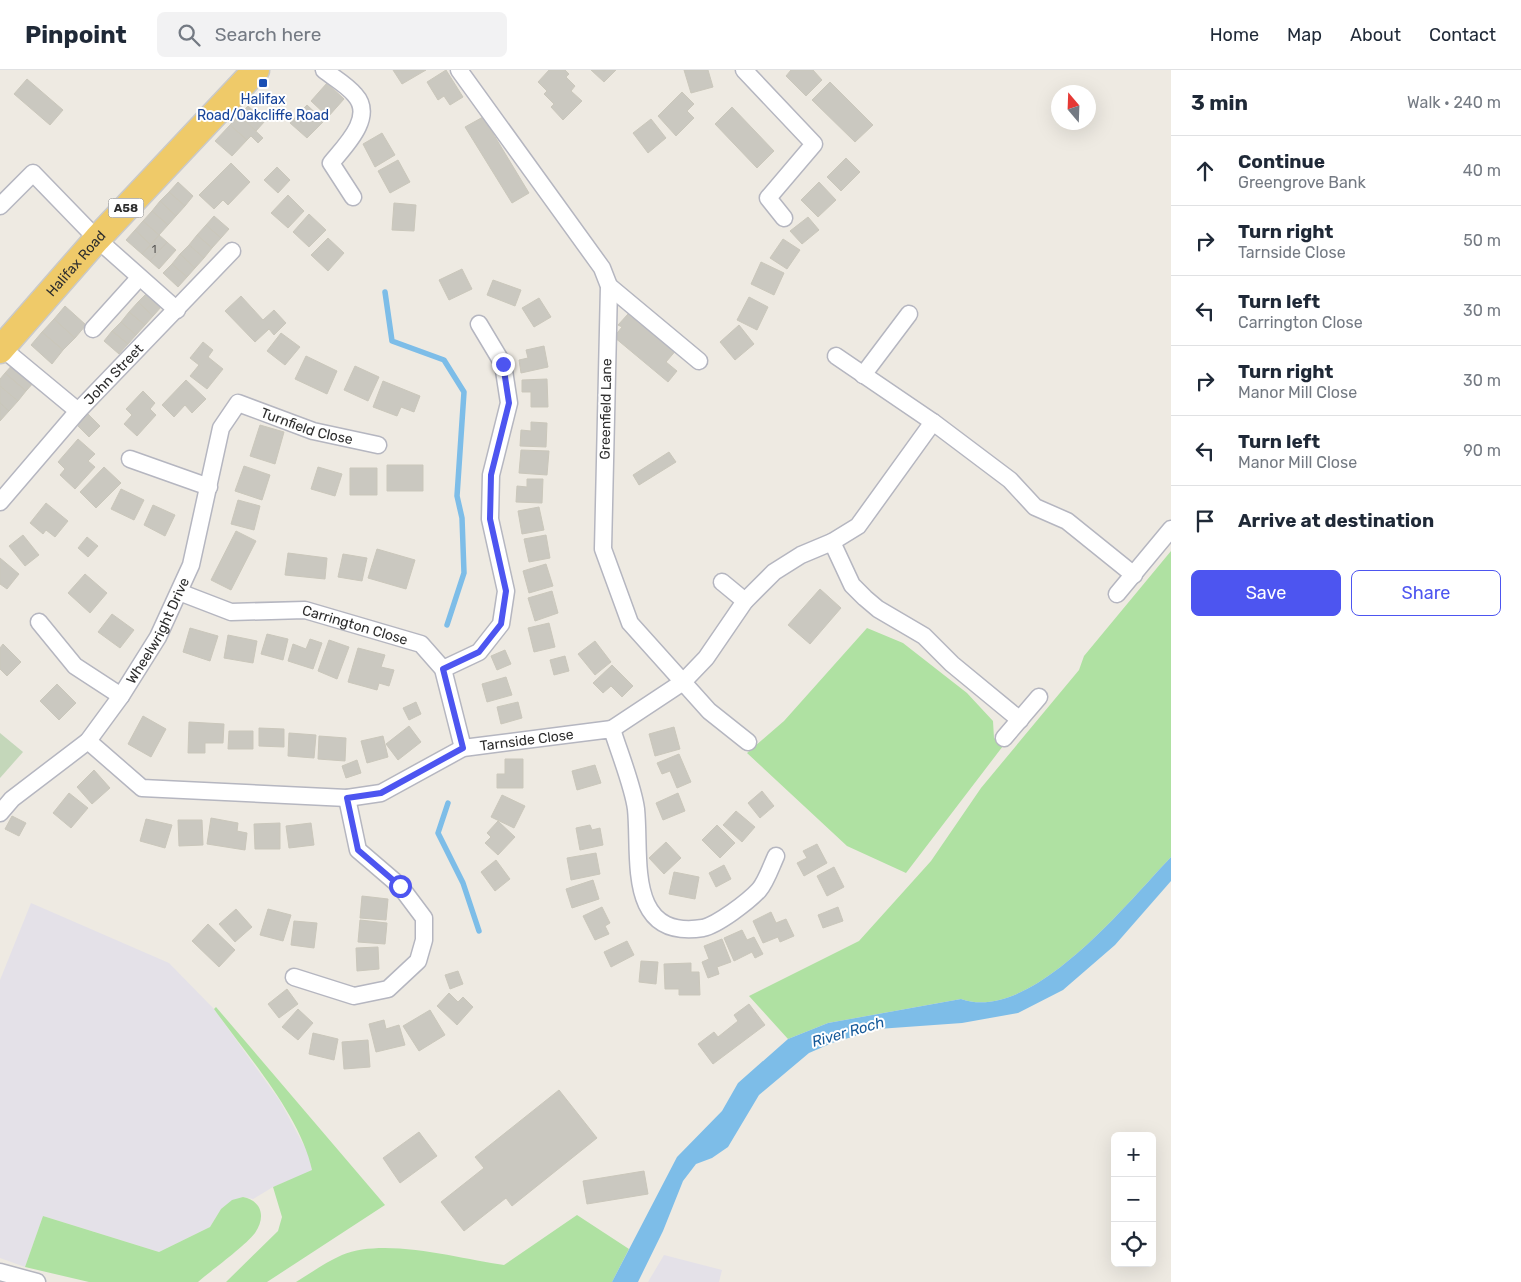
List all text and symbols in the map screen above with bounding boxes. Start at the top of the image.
search box [157,12,507,57]
text: Pinpoint [25,21,127,49]
icon: search [175,21,203,49]
text: Search here [215,23,321,46]
text: Home [1210,24,1259,46]
text: Map [1287,24,1322,46]
text: About [1350,24,1401,46]
text: Contact [1429,24,1496,46]
marker: Halifax Road/Oakcliffe Road [257,77,269,89]
north arrow [1051,85,1096,130]
text: 3 min [1191,90,1248,115]
place label: Halifax Road/Oakcliffe Road [197,91,329,124]
text: Walk · 240 m [1407,93,1501,112]
text: Continue [1238,150,1325,173]
icon: ahead [1191,157,1219,185]
text: 40 m [1463,161,1501,180]
text: Greengrove Bank [1238,173,1366,192]
road number: A58 [108,198,144,218]
text: Turn right [1238,220,1333,243]
street label: Halifax Road [42,227,109,300]
icon: right [1191,227,1219,255]
text: 50 m [1463,231,1501,250]
house number: 1 [152,243,156,256]
text: Tarnside Close [1238,243,1346,262]
text: Turn left [1238,290,1320,313]
icon: left [1191,297,1219,325]
text: 30 m [1463,301,1501,320]
text: Carrington Close [1238,313,1363,332]
street label: John Street [80,340,147,408]
route end [492,353,515,376]
street label: Greenfield Lane [597,358,615,460]
text: Turn right [1238,360,1333,383]
icon: right [1191,367,1219,395]
text: 30 m [1463,371,1501,390]
text: Manor Mill Close [1238,383,1357,402]
street label: Turnfield Close [258,404,355,448]
text: Turn left [1238,430,1320,453]
icon: left [1191,437,1219,465]
text: 90 m [1463,441,1501,460]
text: Manor Mill Close [1238,453,1357,472]
icon: arrive [1191,507,1219,535]
text: Arrive at destination [1238,509,1434,532]
button: Save [1191,570,1341,616]
button: Share [1351,570,1501,616]
street label: Wheelwright Drive [122,575,193,687]
street label: Carrington Close [300,601,410,648]
street label: Tarnside Close [479,725,575,754]
route start [389,875,412,898]
water label: River Roch [810,1013,886,1051]
map controls [1111,1132,1156,1267]
button: + [1111,1132,1156,1177]
button: − [1111,1177,1156,1222]
button: locate [1111,1222,1156,1267]

